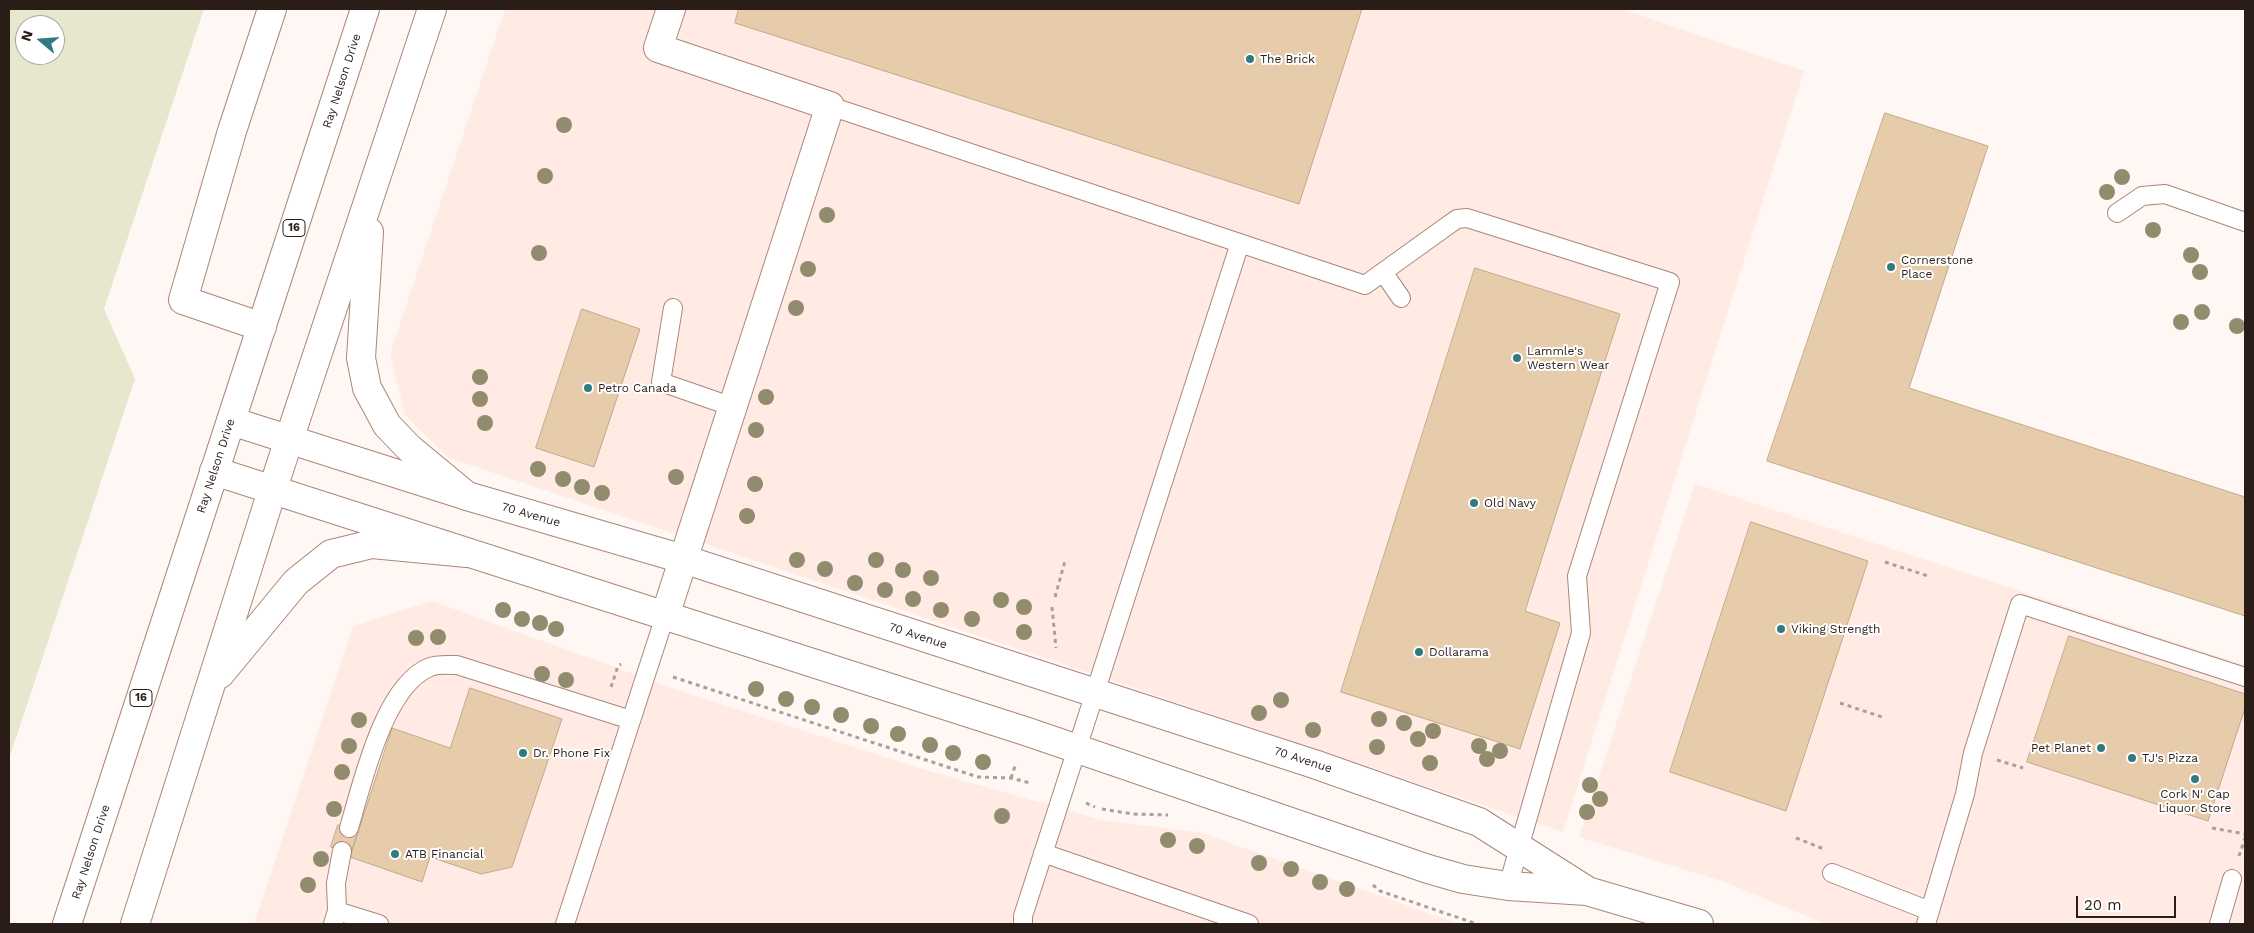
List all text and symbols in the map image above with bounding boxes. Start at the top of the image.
north arrow [15,15,65,65]
text: N [17,28,36,43]
street label: Ray Nelson Drive [320,32,364,130]
place label: The Brick [1260,52,1315,66]
marker: The Brick [1244,53,1256,65]
road number: 16 [283,220,305,237]
place label: Cornerstone Place [1901,253,1973,281]
marker: Cornerstone Place [1885,261,1897,273]
place label: Lammle's Western Wear [1527,344,1609,372]
marker: Lammle's Western Wear [1511,352,1523,364]
place label: Petro Canada [598,381,677,395]
marker: Petro Canada [582,382,594,394]
street label: Ray Nelson Drive [194,417,238,515]
place label: Old Navy [1484,496,1536,510]
marker: Old Navy [1468,497,1480,509]
street label: 70 Avenue [500,500,562,530]
street label: 70 Avenue [887,620,949,652]
place label: Viking Strength [1791,622,1880,636]
marker: Viking Strength [1775,623,1787,635]
place label: Dollarama [1429,645,1489,659]
marker: Dollarama [1413,646,1425,658]
road number: 16 [130,690,152,706]
place label: Pet Planet [2031,741,2091,755]
marker: Pet Planet [2095,742,2107,754]
street label: 70 Avenue [1272,744,1334,776]
place label: Dr. Phone Fix [533,746,610,760]
marker: Dr. Phone Fix [517,747,529,759]
place label: TJ's Pizza [2142,751,2198,765]
marker: TJ's Pizza [2126,752,2138,764]
marker: Cork N' Cap Liquor Store [2189,773,2201,785]
place label: Cork N' Cap Liquor Store [2158,787,2232,815]
street label: Ray Nelson Drive [69,803,113,901]
place label: ATB Financial [405,847,484,861]
marker: ATB Financial [389,848,401,860]
scale bar [2079,886,2179,918]
text: 20 m [2084,896,2122,914]

